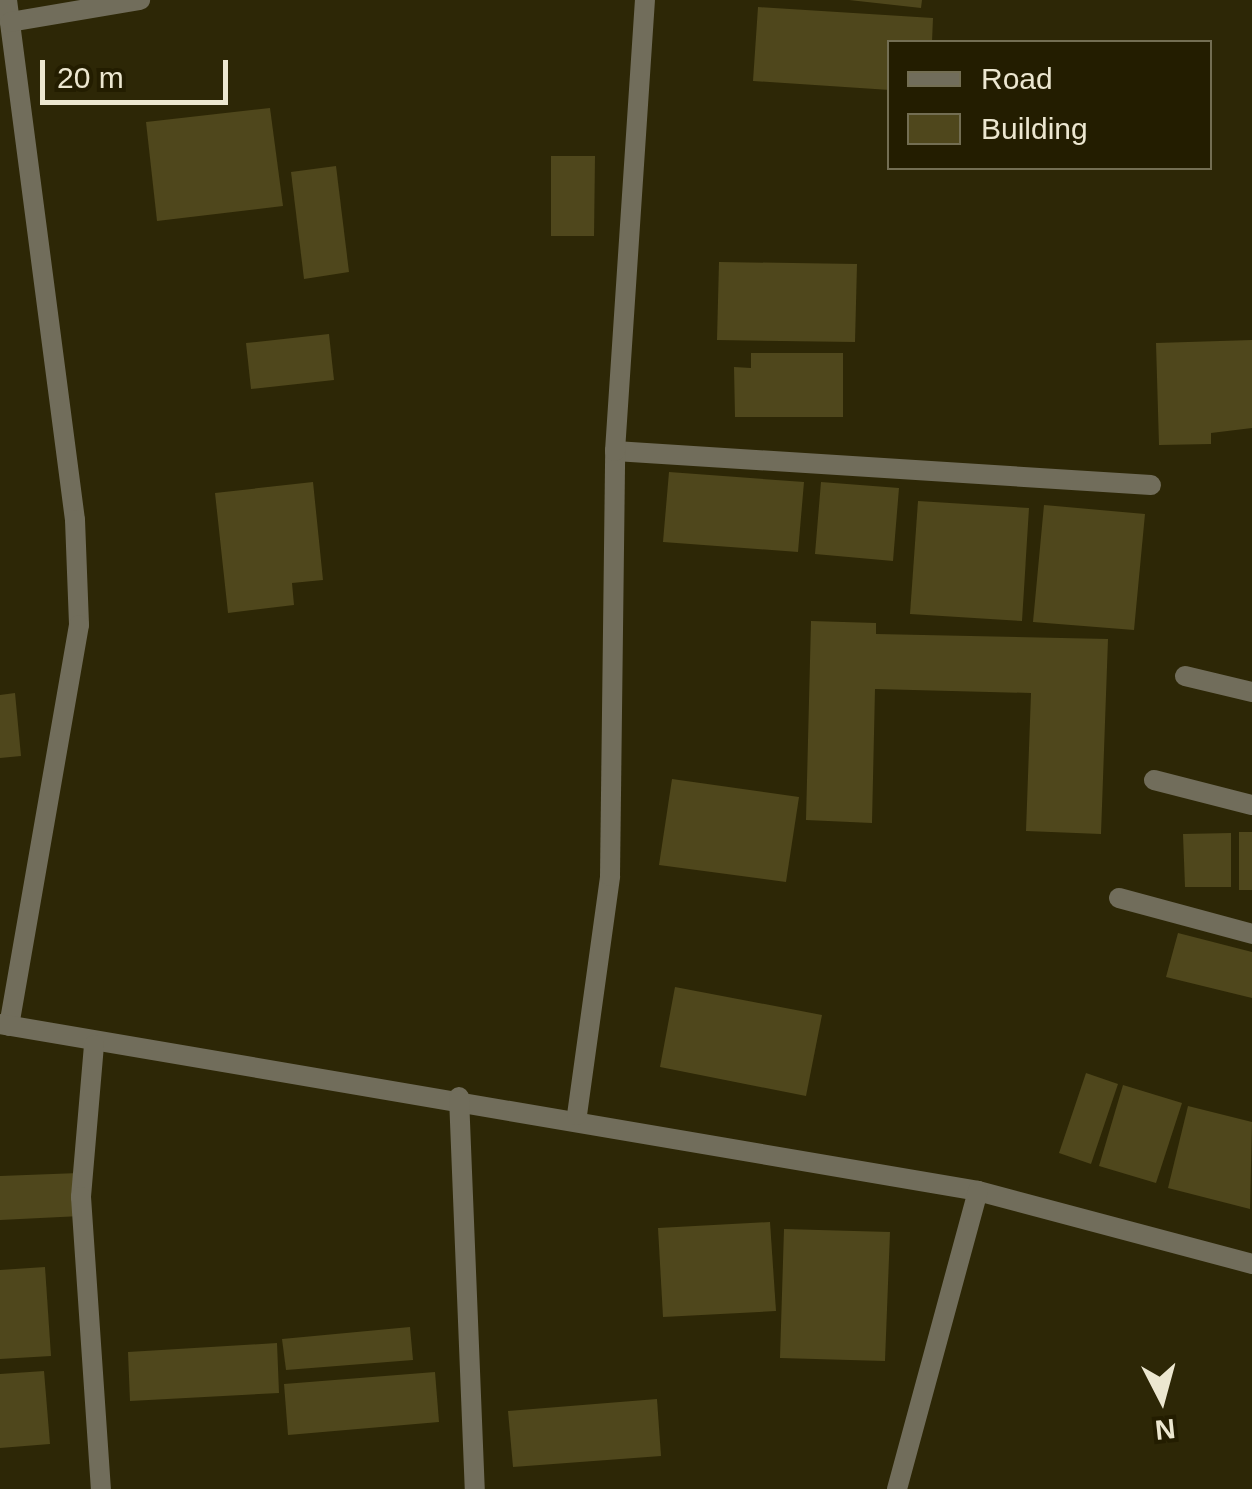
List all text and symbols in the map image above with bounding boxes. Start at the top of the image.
scale bar [45,40,232,102]
legend [887,40,1212,170]
text: 20 m [57,61,124,94]
text: Road [981,62,1053,95]
text: Building [981,112,1088,145]
north arrow [1112,1349,1212,1449]
text: N [1154,1413,1177,1446]

